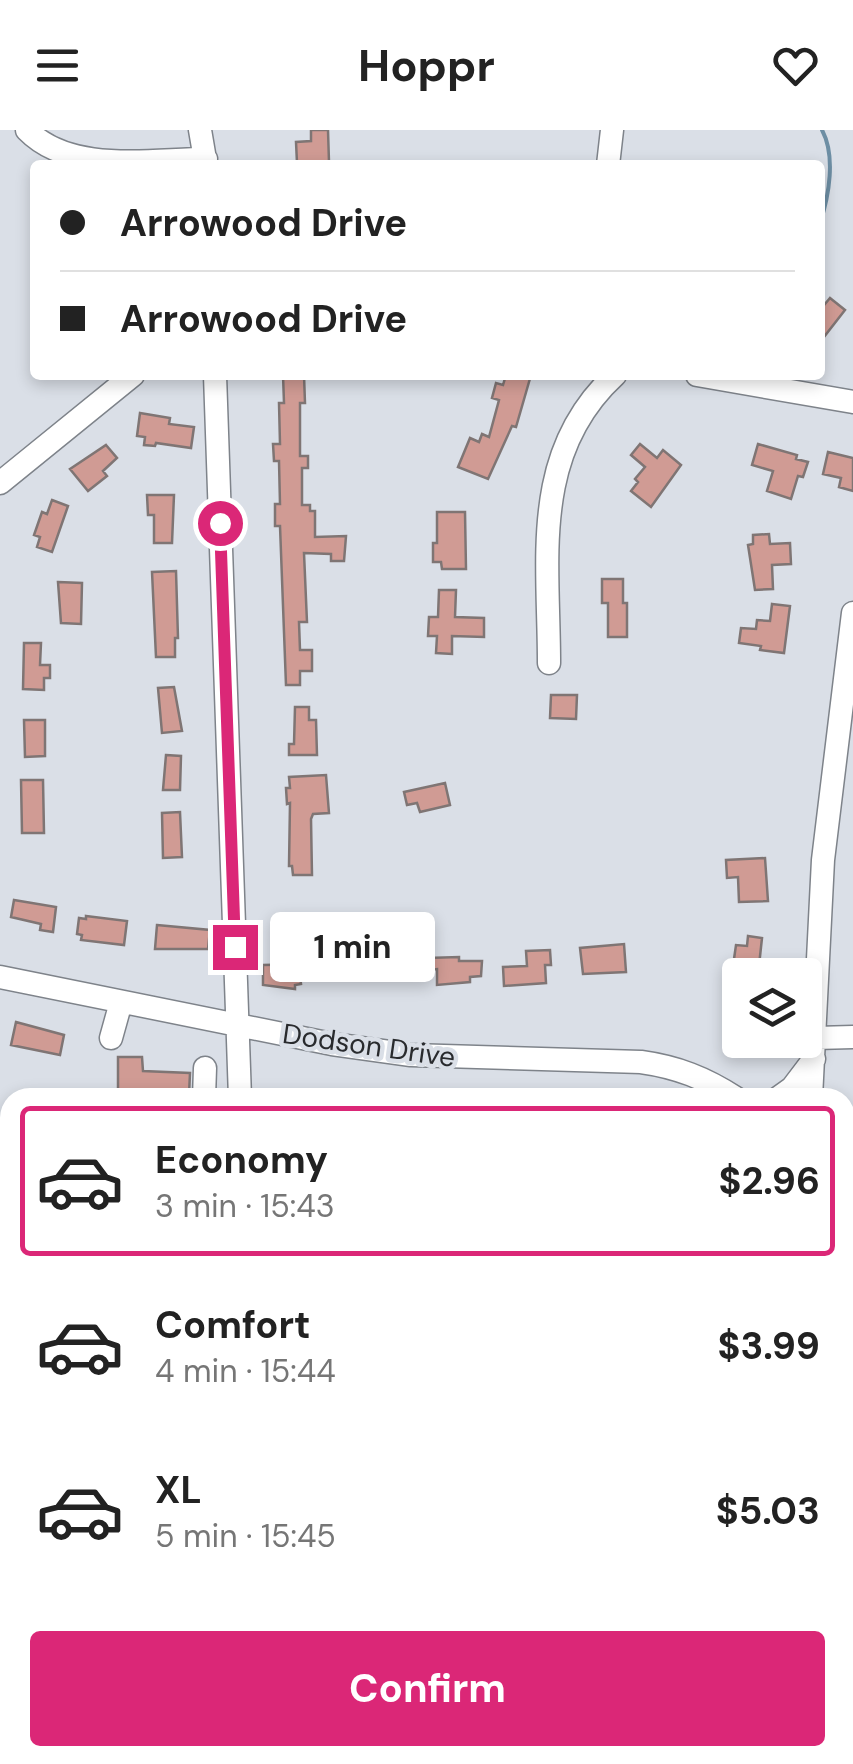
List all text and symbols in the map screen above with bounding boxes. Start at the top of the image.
text: Hoppr [358,36,495,95]
icon: menu [30,38,85,93]
icon: heart [768,38,823,93]
text: Arrowood Drive [120,198,407,248]
text: Arrowood Drive [120,294,407,344]
route start [198,501,243,546]
callout: 1 min [270,912,435,982]
route end [213,925,258,970]
text: 1 min [314,926,391,968]
map controls [722,958,822,1058]
button: layers [722,958,822,1058]
street label: Dodson Drive [280,1015,458,1076]
text: Economy [155,1135,328,1185]
icon: car [35,1136,125,1226]
text: $2.96 [718,1156,820,1206]
text: 3 min · 15:43 [155,1185,335,1227]
text: Comfort [155,1300,311,1350]
icon: car [35,1301,125,1391]
text: $3.99 [717,1321,820,1371]
text: 4 min · 15:44 [155,1350,336,1392]
text: XL [155,1465,202,1515]
icon: car [35,1466,125,1556]
text: $5.03 [716,1486,820,1536]
text: 5 min · 15:45 [155,1515,336,1557]
button: Confirm [30,1631,825,1746]

